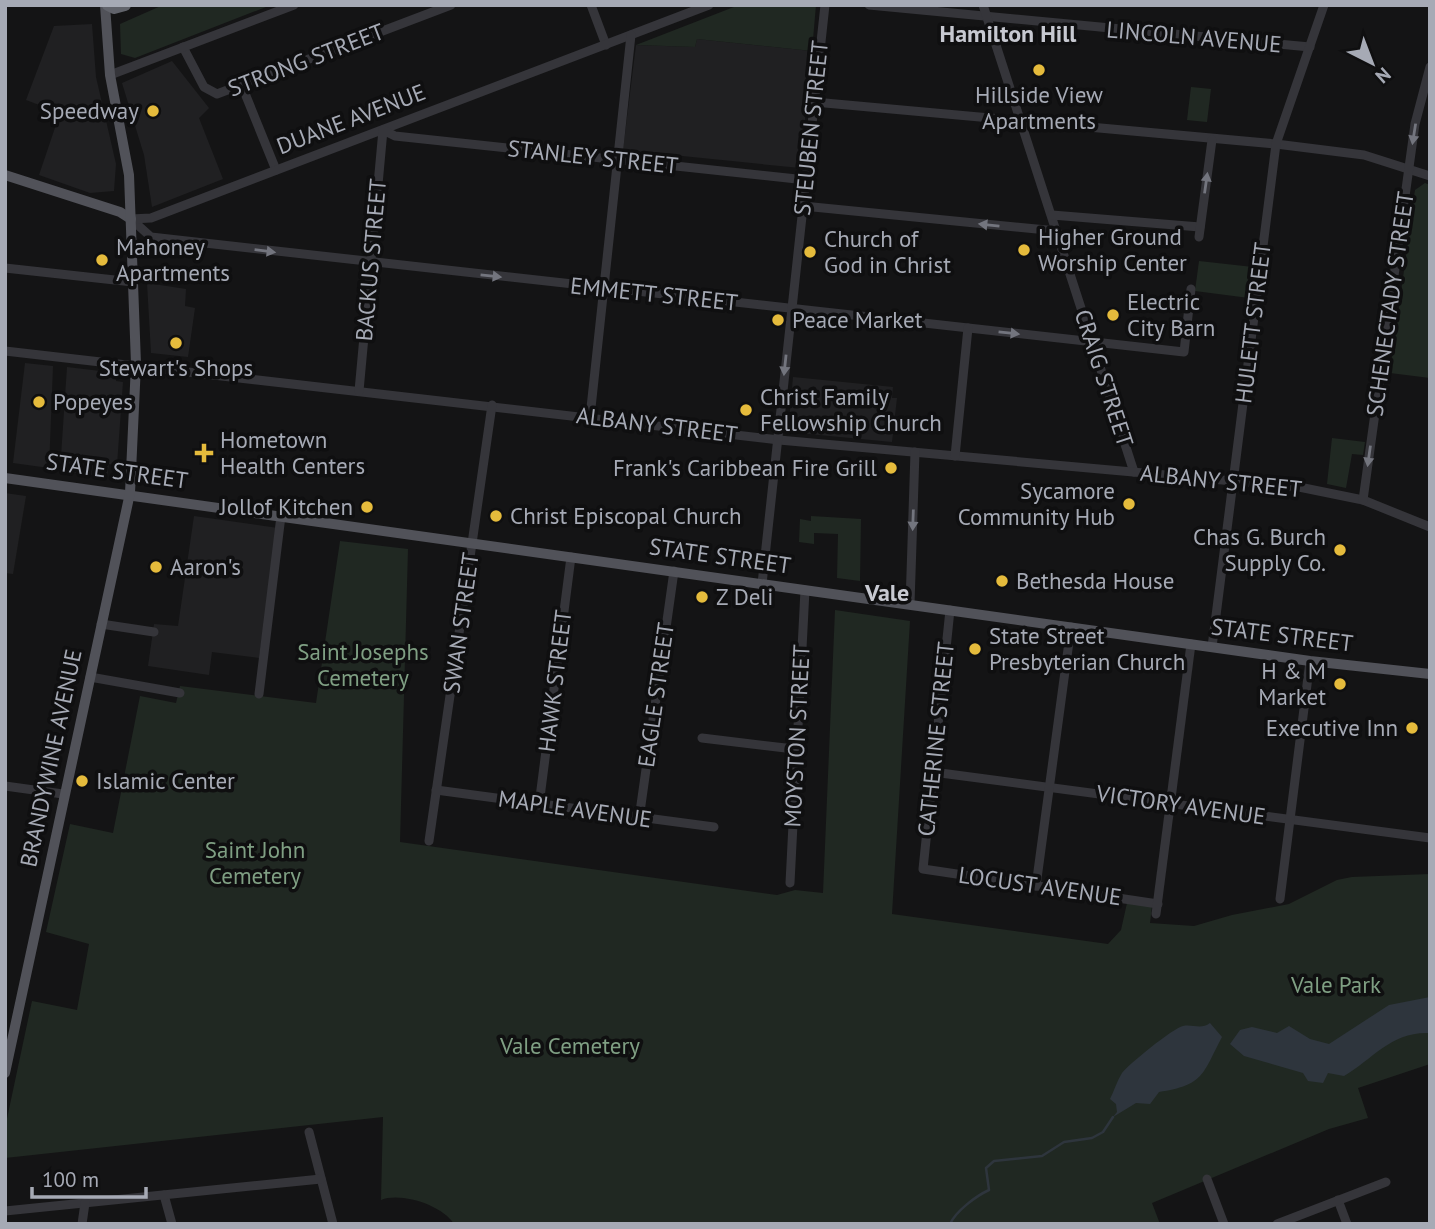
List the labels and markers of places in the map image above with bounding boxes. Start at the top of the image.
marker: Hillside View Apartments [1031,62,1047,78]
place label: Hillside View Apartments [975,80,1103,135]
place label: Speedway [40,96,139,125]
marker: Speedway [145,103,161,119]
place label: Higher Ground Worship Center [1038,222,1187,277]
place label: Church of God in Christ [824,224,951,279]
place label: Mahoney Apartments [116,232,230,287]
marker: Higher Ground Worship Center [1016,242,1032,258]
marker: Church of God in Christ [802,244,818,260]
marker: Mahoney Apartments [94,252,110,268]
place label: Electric City Barn [1127,287,1215,342]
place label: Peace Market [792,305,923,334]
marker: Electric City Barn [1105,307,1121,323]
marker: Peace Market [770,312,786,328]
marker: Stewart's Shops [168,335,184,351]
place label: Stewart's Shops [99,353,253,382]
place label: Christ Family Fellowship Church [760,382,942,437]
place label: Popeyes [53,387,133,416]
marker: Popeyes [31,394,47,410]
marker: Christ Family Fellowship Church [738,402,754,418]
place label: Hometown Health Centers [220,425,365,480]
marker: Hometown Health Centers [194,443,214,463]
place label: Frank's Caribbean Fire Grill [613,453,877,482]
marker: Frank's Caribbean Fire Grill [883,460,899,476]
place label: Sycamore Community Hub [958,476,1115,531]
place label: Jollof Kitchen [219,492,353,521]
marker: Sycamore Community Hub [1121,496,1137,512]
marker: Jollof Kitchen [359,499,375,515]
place label: Christ Episcopal Church [510,501,742,530]
marker: Christ Episcopal Church [488,508,504,524]
place label: Chas G. Burch Supply Co. [1193,522,1326,577]
marker: Chas G. Burch Supply Co. [1332,542,1348,558]
place label: Aaron's [170,552,241,581]
marker: Aaron's [148,559,164,575]
place label: Bethesda House [1016,566,1174,595]
marker: Bethesda House [994,573,1010,589]
place label: Z Deli [716,582,773,611]
marker: Z Deli [694,589,710,605]
place label: State Street Presbyterian Church [989,621,1185,676]
marker: State Street Presbyterian Church [967,641,983,657]
place label: H & M Market [1258,656,1326,711]
marker: H & M Market [1332,676,1348,692]
place label: Executive Inn [1266,713,1398,742]
marker: Executive Inn [1404,720,1420,736]
place label: Islamic Center [96,766,235,795]
marker: Islamic Center [74,773,90,789]

